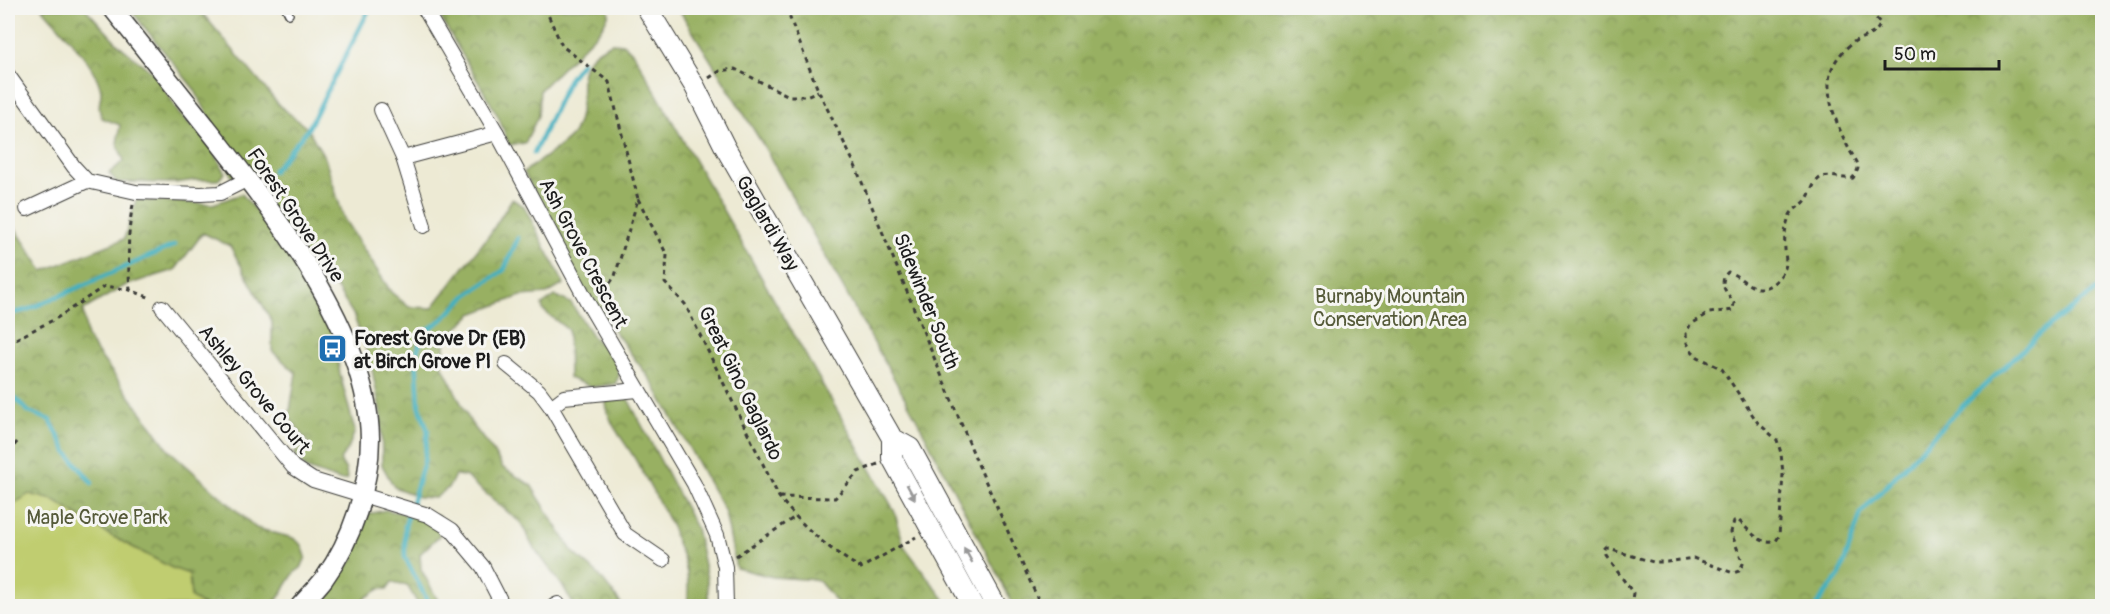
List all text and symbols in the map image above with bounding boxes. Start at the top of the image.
scale bar [1885,33,1999,71]
text: 50 m [1894,43,1936,66]
street label: Forest Grove Drive [242,143,350,287]
street label: Gaglardi Way [730,171,805,276]
street label: Ash Grove Crescent [533,174,634,333]
street label: Sidewinder South [888,230,965,373]
park label: Burnaby Mountain Conservation Area [1313,284,1467,332]
street label: Great Gino Gaglardo [693,302,789,464]
street label: Ashley Grove Court [193,320,317,460]
place label: Forest Grove Dr (EB) at Birch Grove Pl [354,326,527,374]
bus stop icon: Forest Grove Dr (EB) at Birch Grove Pl [317,333,349,365]
one-way arrow [906,484,916,501]
park label: Maple Grove Park [26,505,168,530]
one-way arrow [963,546,973,563]

